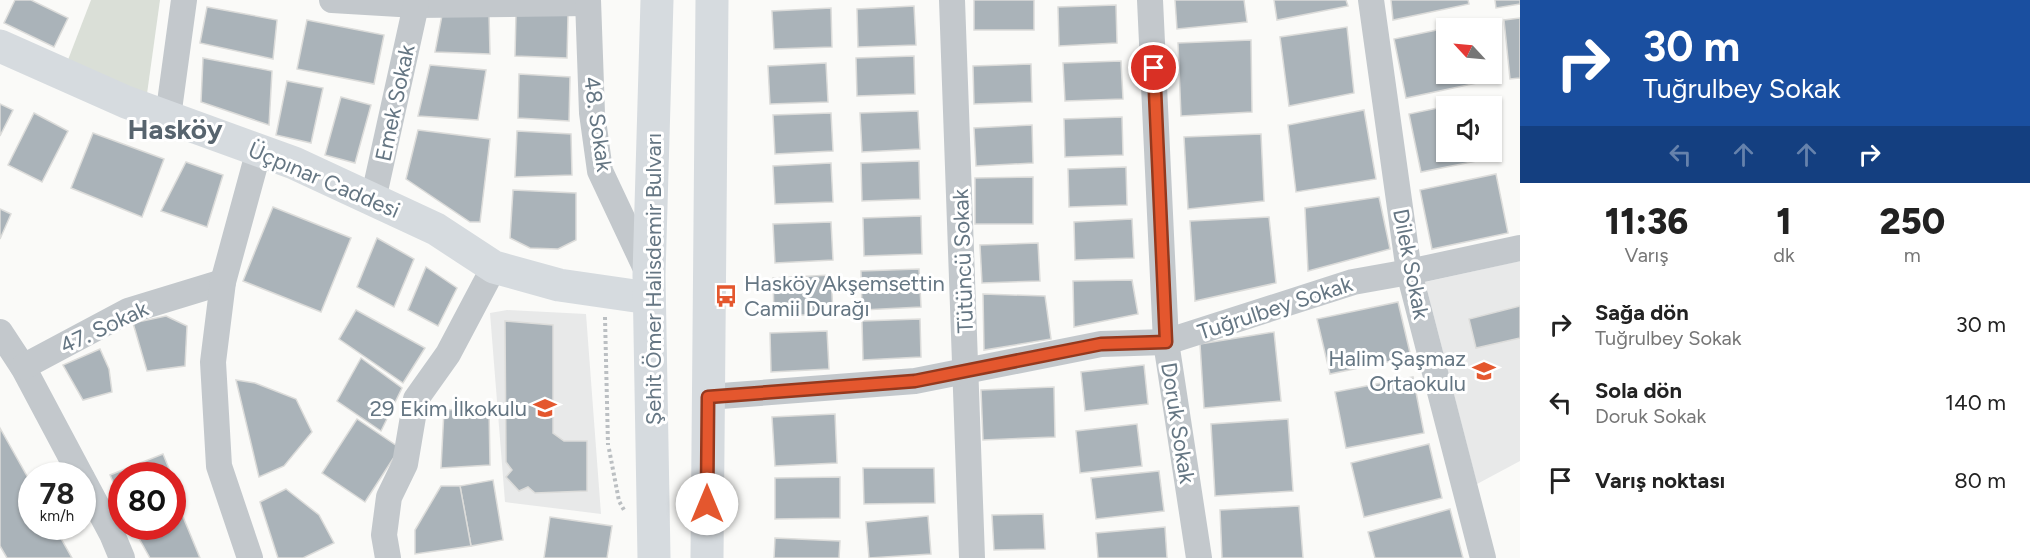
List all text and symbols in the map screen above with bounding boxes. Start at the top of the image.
north arrow [1436,18,1502,84]
map controls [1436,18,1502,162]
text: 30 m [1643,21,1740,72]
icon: right [1544,24,1622,102]
street label: Emek Sokak [369,42,421,164]
pin [1128,42,1179,93]
icon: arrive [1137,51,1170,84]
text: Tuğrulbey Sokak [1643,72,1841,105]
street label: 48. Sokak [578,75,618,174]
button: sound [1436,96,1502,162]
district label: Hasköy [127,112,223,146]
street label: Şehit Ömer Halisdemir Bulvarı [640,133,667,425]
street label: Üçpınar Caddesi [244,136,404,224]
icon: left [1664,138,1697,171]
icon: ahead [1727,138,1760,171]
icon: ahead [1790,138,1823,171]
icon: right [1853,138,1886,171]
street label: Tütüncü Sokak [947,188,979,334]
text: 11:36 [1605,200,1688,243]
text: 1 [1776,200,1792,243]
text: 250 [1880,200,1945,243]
street label: Dilek Sokak [1387,207,1435,322]
text: Varış [1625,243,1669,267]
text: dk [1773,243,1795,267]
text: m [1904,243,1921,267]
place label: Hasköy Akşemsettin Camii Durağı [744,270,945,322]
street label: Tuğrulbey Sokak [1194,270,1356,346]
bus stop icon: Hasköy Akşemsettin Camii Durağı [713,283,739,309]
street label: 47. Sokak [56,295,153,359]
text: Sağa dön [1595,299,1689,326]
icon: right [1544,308,1577,341]
text: 30 m [1956,311,2006,338]
text: Tuğrulbey Sokak [1595,326,1741,350]
place label: Halim Şaşmaz Ortaokulu [1328,345,1466,397]
school or university icon: Halim Şaşmaz Ortaokulu [1471,358,1497,384]
street label: Doruk Sokak [1155,360,1201,486]
text: Sola dön [1595,377,1682,404]
icon: left [1544,386,1577,419]
text: 140 m [1945,389,2006,416]
place label: 29 Ekim İlkokulu [370,395,527,422]
school or university icon: 29 Ekim İlkokulu [532,395,558,421]
text: Doruk Sokak [1595,404,1706,428]
speed limit sign: 80 [108,462,186,540]
icon: arrive [1544,464,1577,497]
text: Varış noktası [1595,467,1725,494]
text: 80 m [1954,467,2006,494]
position arrow [675,472,739,536]
text: 78 [39,475,75,512]
text: km/h [40,507,74,525]

